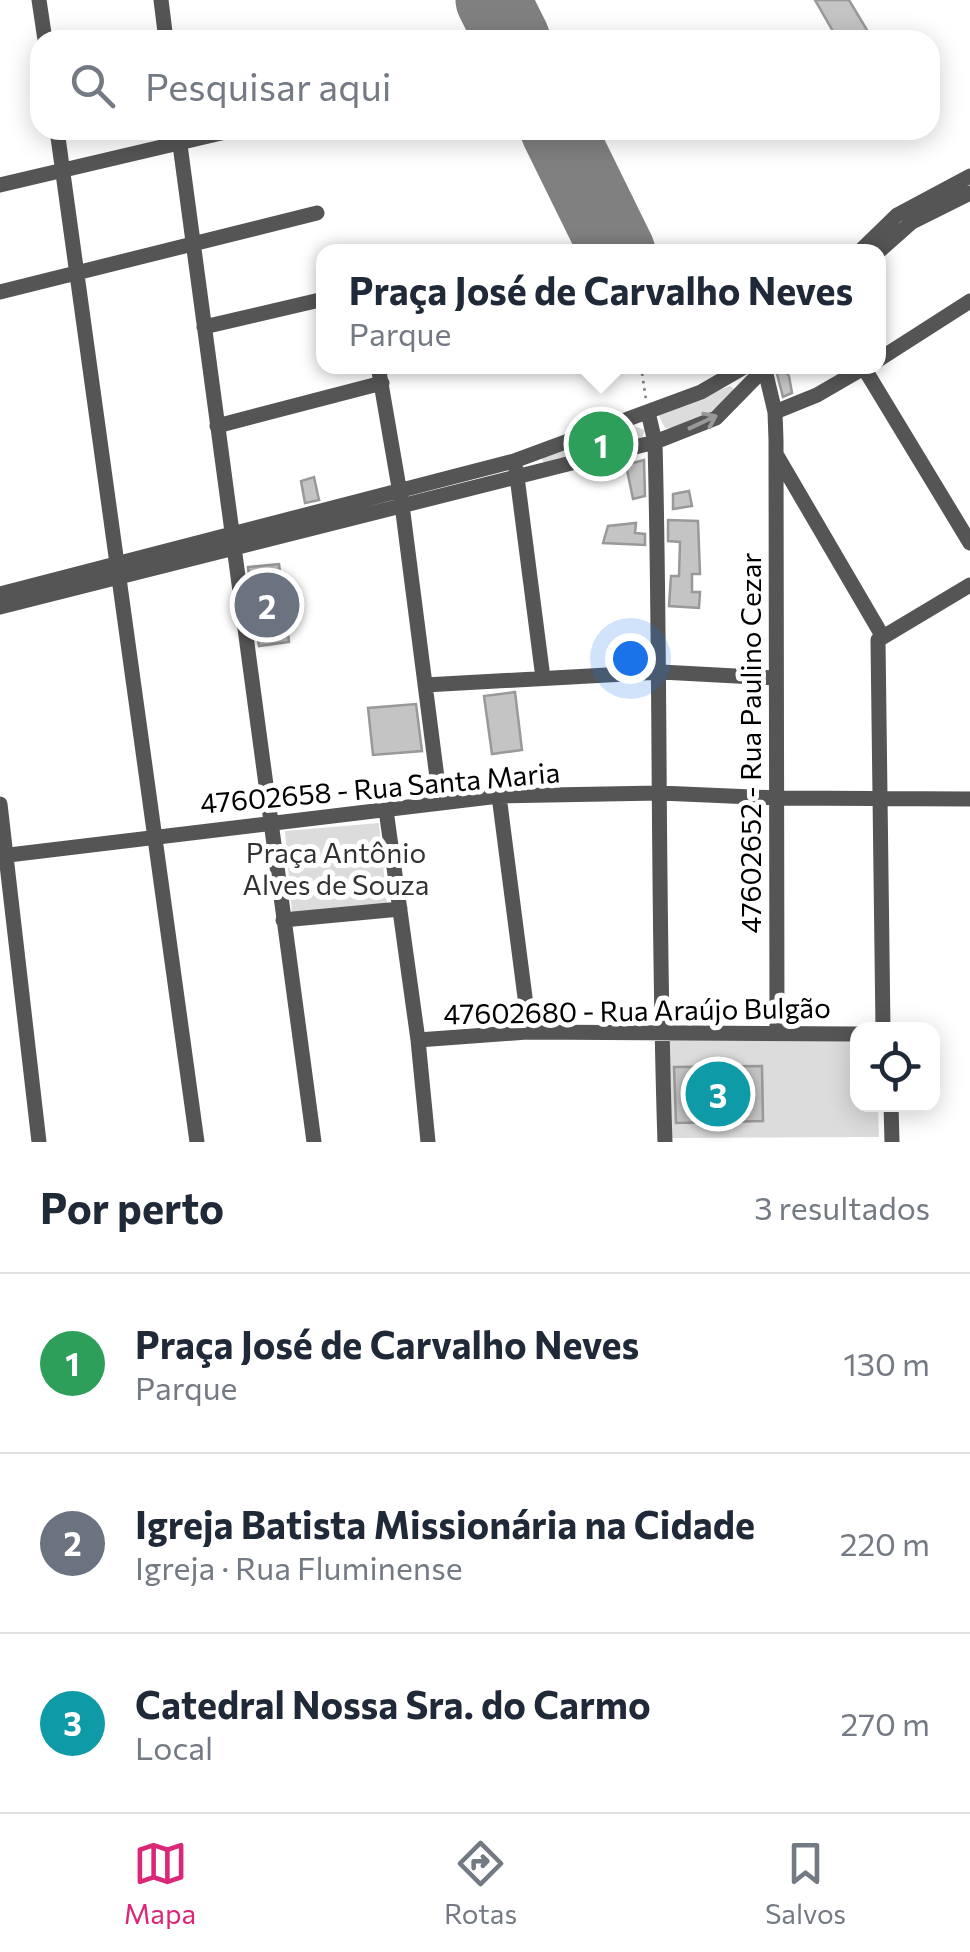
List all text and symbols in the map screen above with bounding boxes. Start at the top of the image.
search box [30,30,940,140]
icon: search [65,58,120,113]
text: Pesquisar aqui [145,62,391,109]
popup [316,244,886,374]
text: Praça José de Carvalho Neves [349,266,853,313]
text: Parque [349,313,451,353]
pin: 1 [568,406,634,482]
one-way arrow [687,412,718,430]
street label: 47602652 - Rua Paulino Cezar [733,553,767,934]
pin: 2 [234,568,300,642]
your location [605,633,656,684]
street label: 47602658 - Rua Santa Maria [198,754,561,820]
park label: Praça Antônio Alves de Souza [243,835,429,901]
street label: 47602680 - Rua Araújo Bulgão [443,990,831,1030]
map controls [850,1022,940,1112]
button: locate [850,1022,940,1112]
pin: 3 [686,1056,750,1132]
text: Por perto [40,1181,224,1233]
text: 3 resultados [754,1187,930,1227]
text: Praça José de Carvalho Neves [135,1320,639,1367]
text: 1 [65,1343,80,1383]
text: 130 m [843,1343,930,1383]
text: Parque [135,1367,238,1407]
text: Igreja Batista Missionária na Cidade [135,1500,755,1547]
text: 2 [63,1523,82,1563]
text: 220 m [840,1523,930,1563]
text: Igreja · Rua Fluminense [135,1547,463,1587]
text: Catedral Nossa Sra. do Carmo [135,1680,651,1727]
text: 3 [63,1703,82,1743]
text: 270 m [841,1703,930,1743]
text: Local [135,1727,213,1767]
tab: Mapa [124,1836,196,1930]
tab: Rotas [444,1836,517,1930]
tab: Salvos [765,1836,846,1930]

